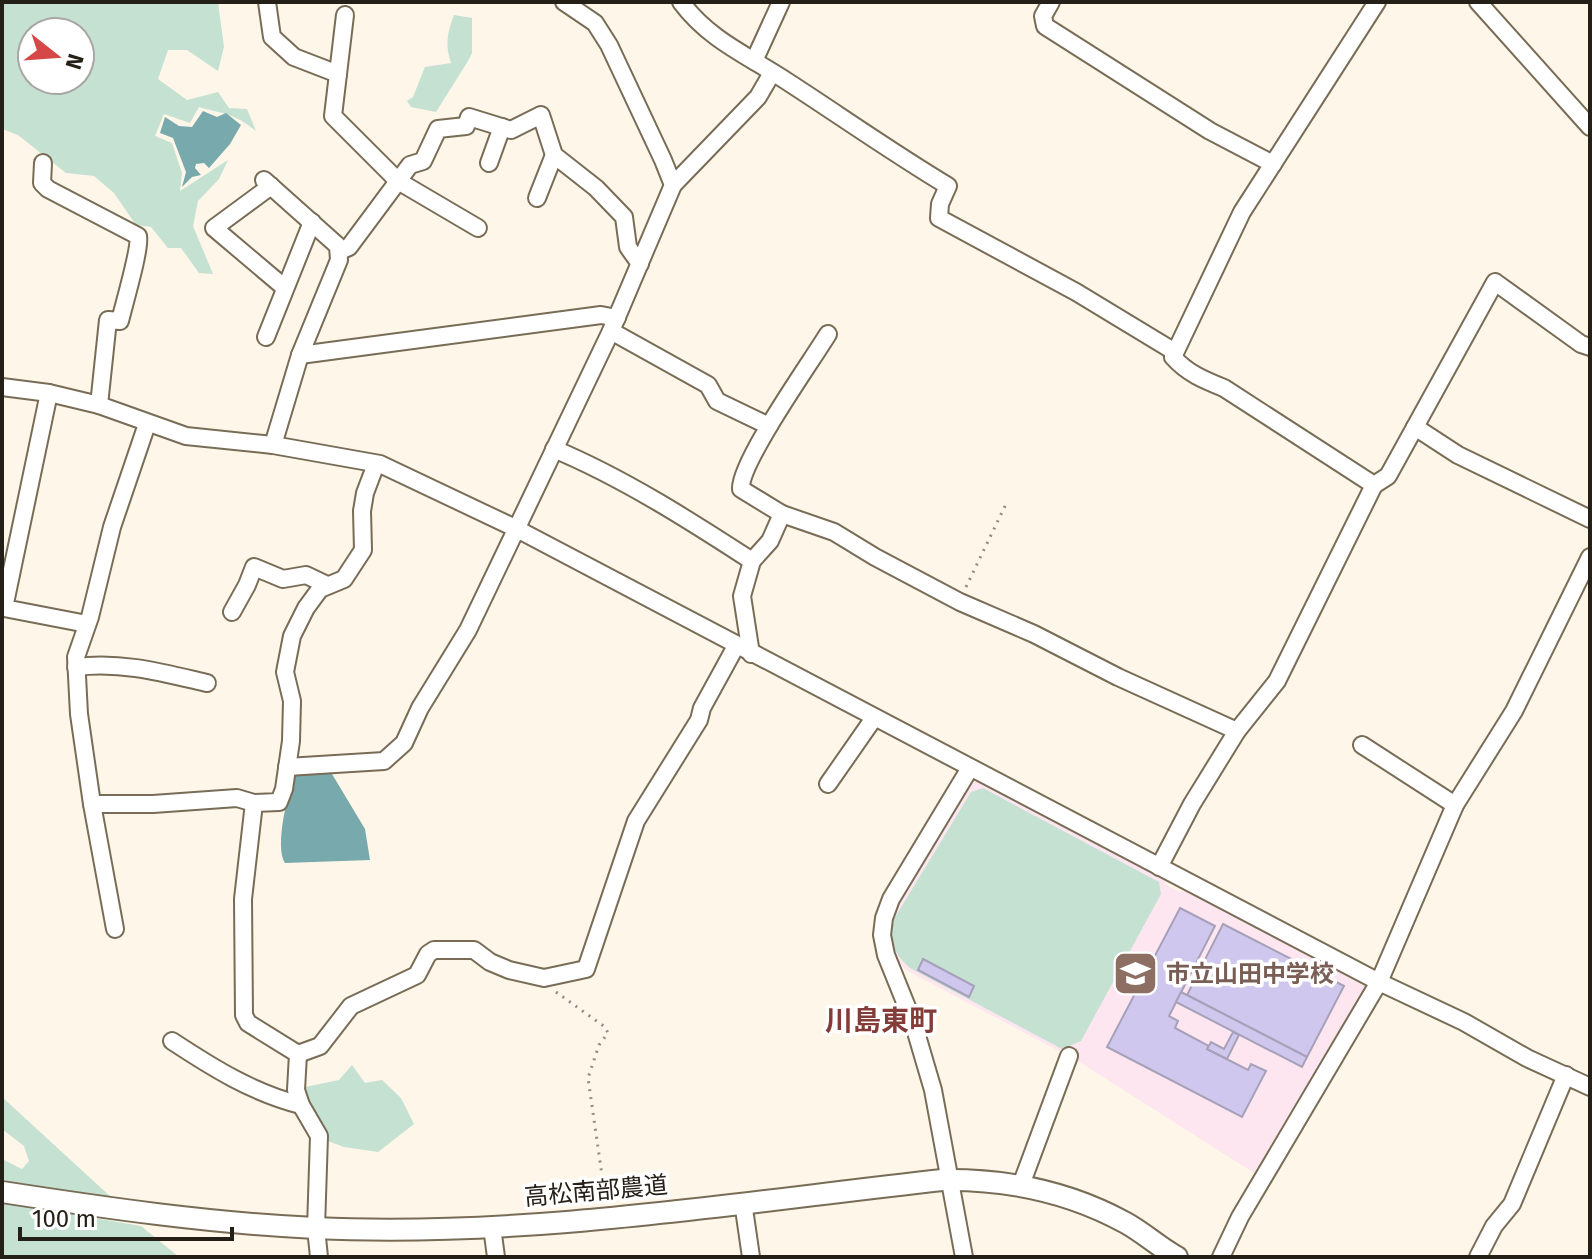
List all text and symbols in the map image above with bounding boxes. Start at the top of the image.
north arrow [16,16,96,96]
text: N [60,51,90,73]
school or university icon: 市立山田中学校 [1111,950,1159,998]
place label: 市立山田中学校 [1166,960,1334,988]
district label: 川島東町 [825,1004,937,1037]
street label: 高松南部農道 [523,1171,669,1211]
scale bar [20,1191,232,1241]
text: 100 m [32,1205,96,1233]

